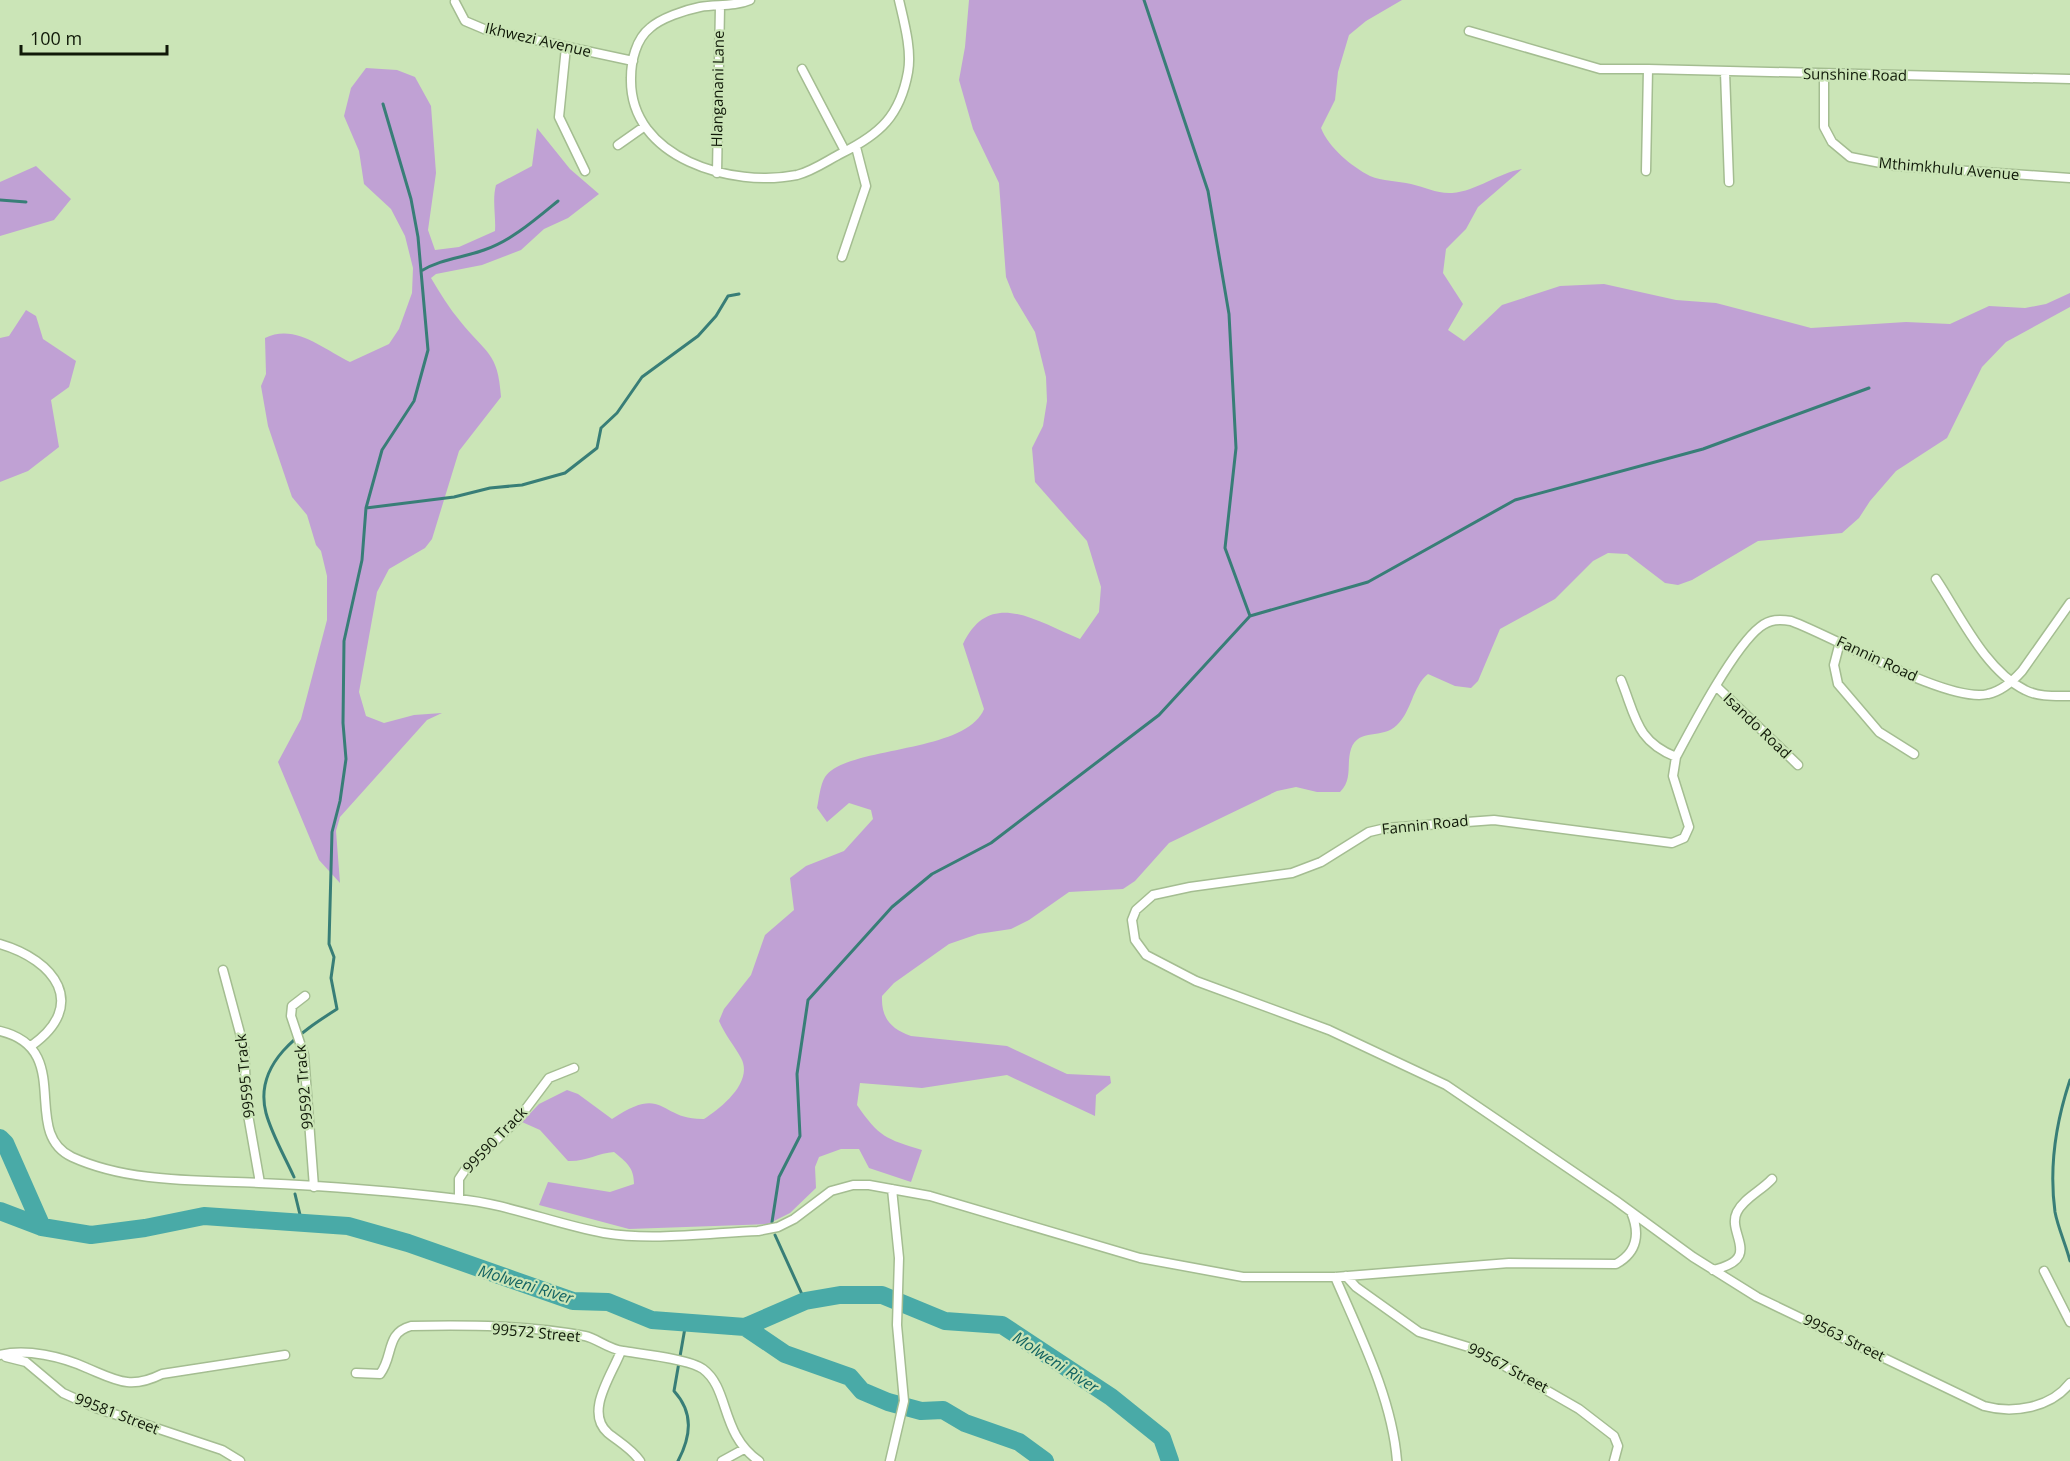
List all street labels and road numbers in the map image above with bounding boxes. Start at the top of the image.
street label: Ikhwezi Avenue [483,17,593,61]
street label: Hlanganani Lane [706,30,728,148]
street label: Sunshine Road [1803,63,1907,85]
street label: Mthimkhulu Avenue [1878,152,2020,184]
street label: Fannin Road [1834,631,1921,686]
street label: Isando Road [1720,688,1796,763]
street label: Fannin Road [1381,810,1469,839]
street label: 99595 Track [230,1033,258,1119]
street label: 99592 Track [289,1044,317,1130]
street label: 99590 Track [458,1102,531,1177]
street label: 99563 Street [1800,1309,1889,1366]
street label: 99572 Street [491,1318,581,1346]
street label: 99567 Street [1465,1337,1552,1397]
street label: 99581 Street [72,1388,162,1438]

